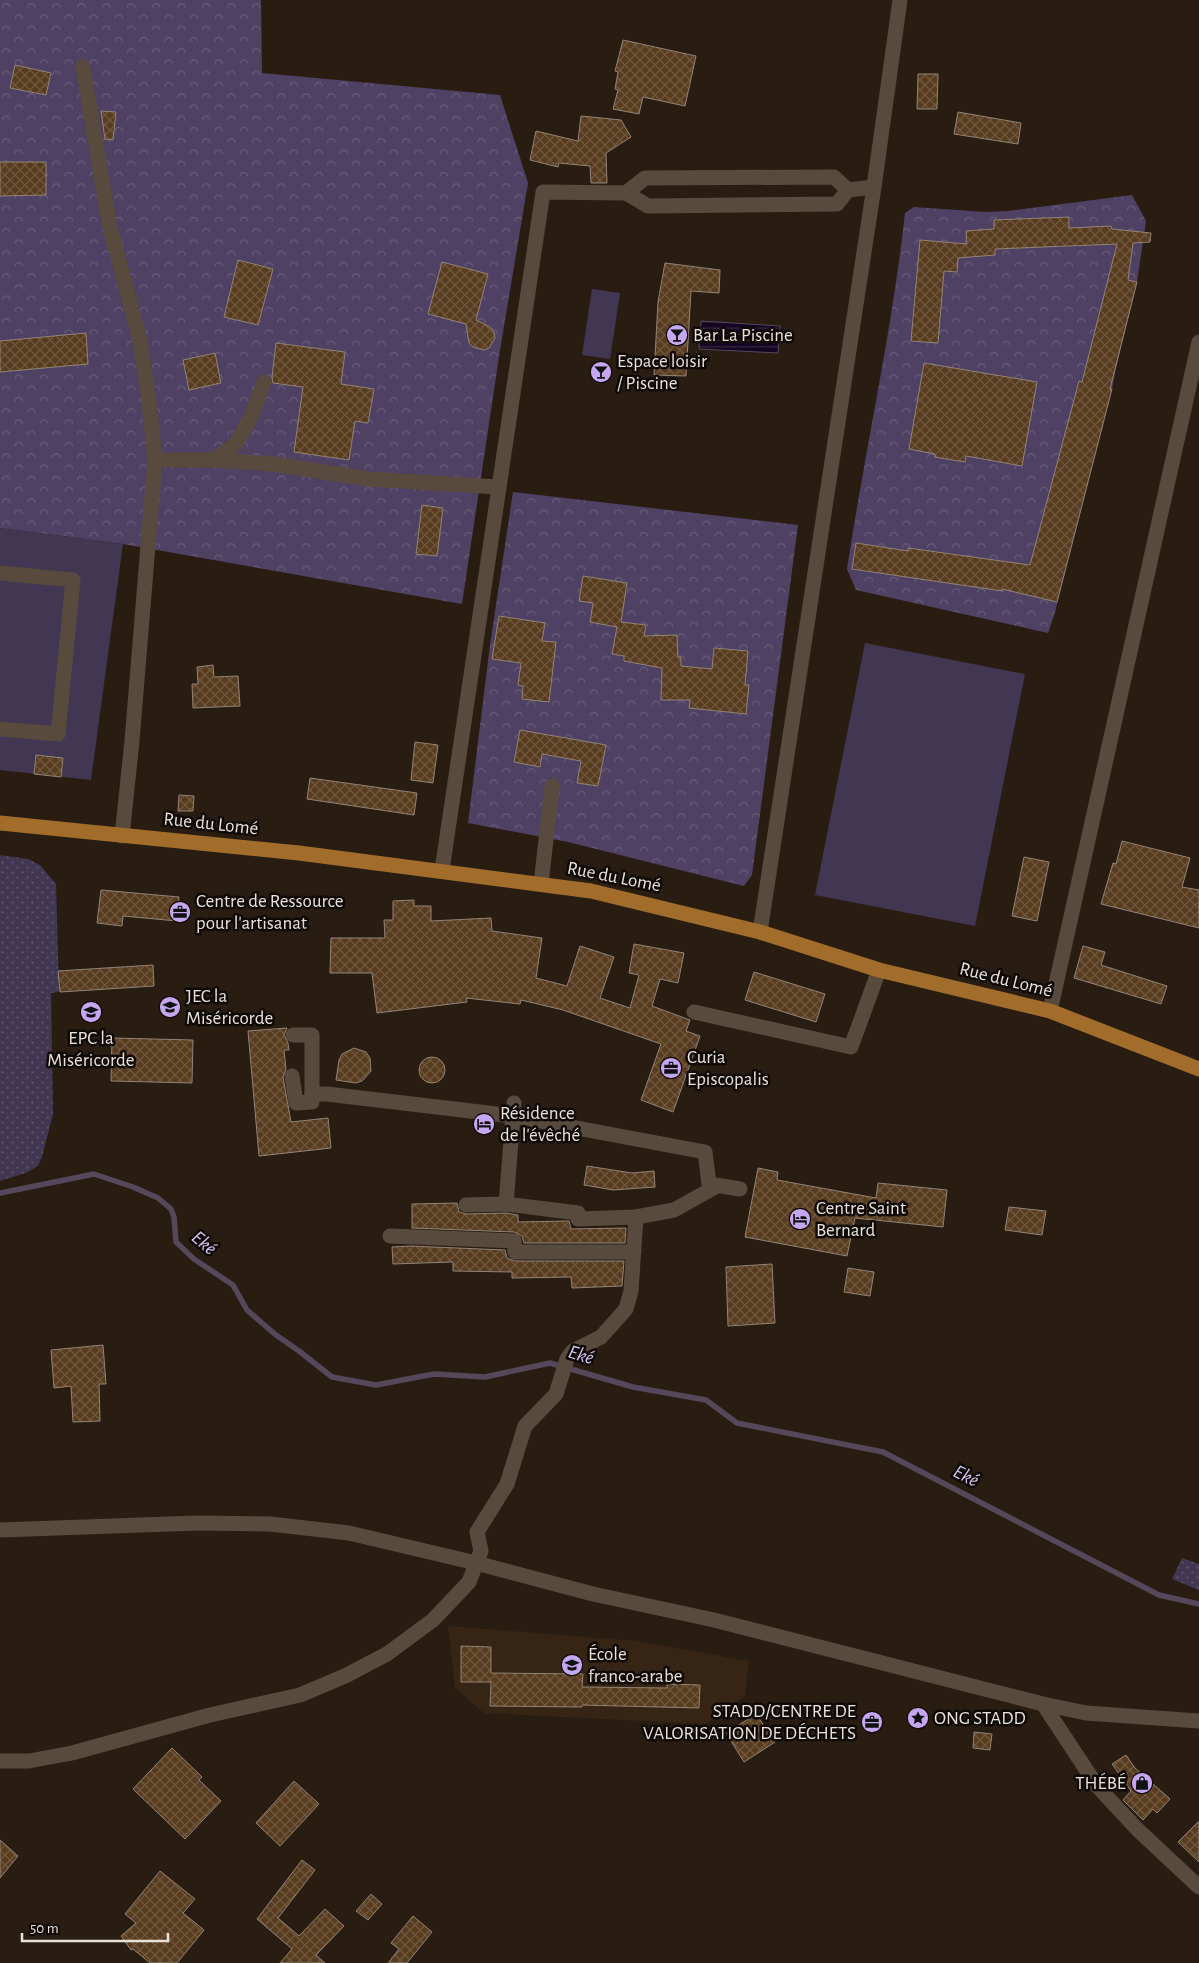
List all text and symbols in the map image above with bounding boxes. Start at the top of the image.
bar icon: Bar La Piscine [665,323,689,347]
place label: Bar La Piscine [693,326,793,345]
place label: Espace loisir / Piscine [617,352,707,393]
bar icon: Espace loisir / Piscine [589,360,613,384]
street label: Rue du Lomé [163,810,259,838]
street label: Rue du Lomé [565,859,663,895]
place label: Centre de Ressource pour l'artisanat [196,892,344,933]
office icon: Centre de Ressource pour l'artisanat [168,900,192,924]
street label: Rue du Lomé [958,959,1054,1001]
place label: JEC la Miséricorde [186,987,273,1028]
school or university icon: JEC la Miséricorde [158,995,182,1019]
school or university icon: EPC la Miséricorde [79,1000,103,1024]
place label: EPC la Miséricorde [47,1029,135,1070]
place label: Curia Episcopalis [687,1048,769,1089]
office icon: Curia Episcopalis [659,1056,683,1080]
place label: Résidence de l'évêché [500,1104,580,1145]
hotel icon: Résidence de l'évêché [472,1112,496,1136]
place label: Centre Saint Bernard [816,1199,906,1240]
hotel icon: Centre Saint Bernard [788,1207,812,1231]
water label: Eké [188,1227,221,1259]
water label: Eké [566,1342,597,1368]
water label: Eké [950,1461,982,1491]
place label: École franco-arabe [588,1643,682,1686]
school or university icon: École franco-arabe [560,1653,584,1677]
place label: STADD/CENTRE DE VALORISATION DE DÉCHETS [643,1702,856,1743]
place icon: ONG STADD [906,1706,930,1730]
place label: ONG STADD [934,1709,1026,1728]
office icon: STADD/CENTRE DE VALORISATION DE DÉCHETS [860,1710,884,1734]
shop icon: THÉBÉ [1130,1771,1154,1795]
place label: THÉBÉ [1075,1772,1126,1793]
scale bar [22,1910,169,1942]
text: 50 m [30,1921,59,1936]

